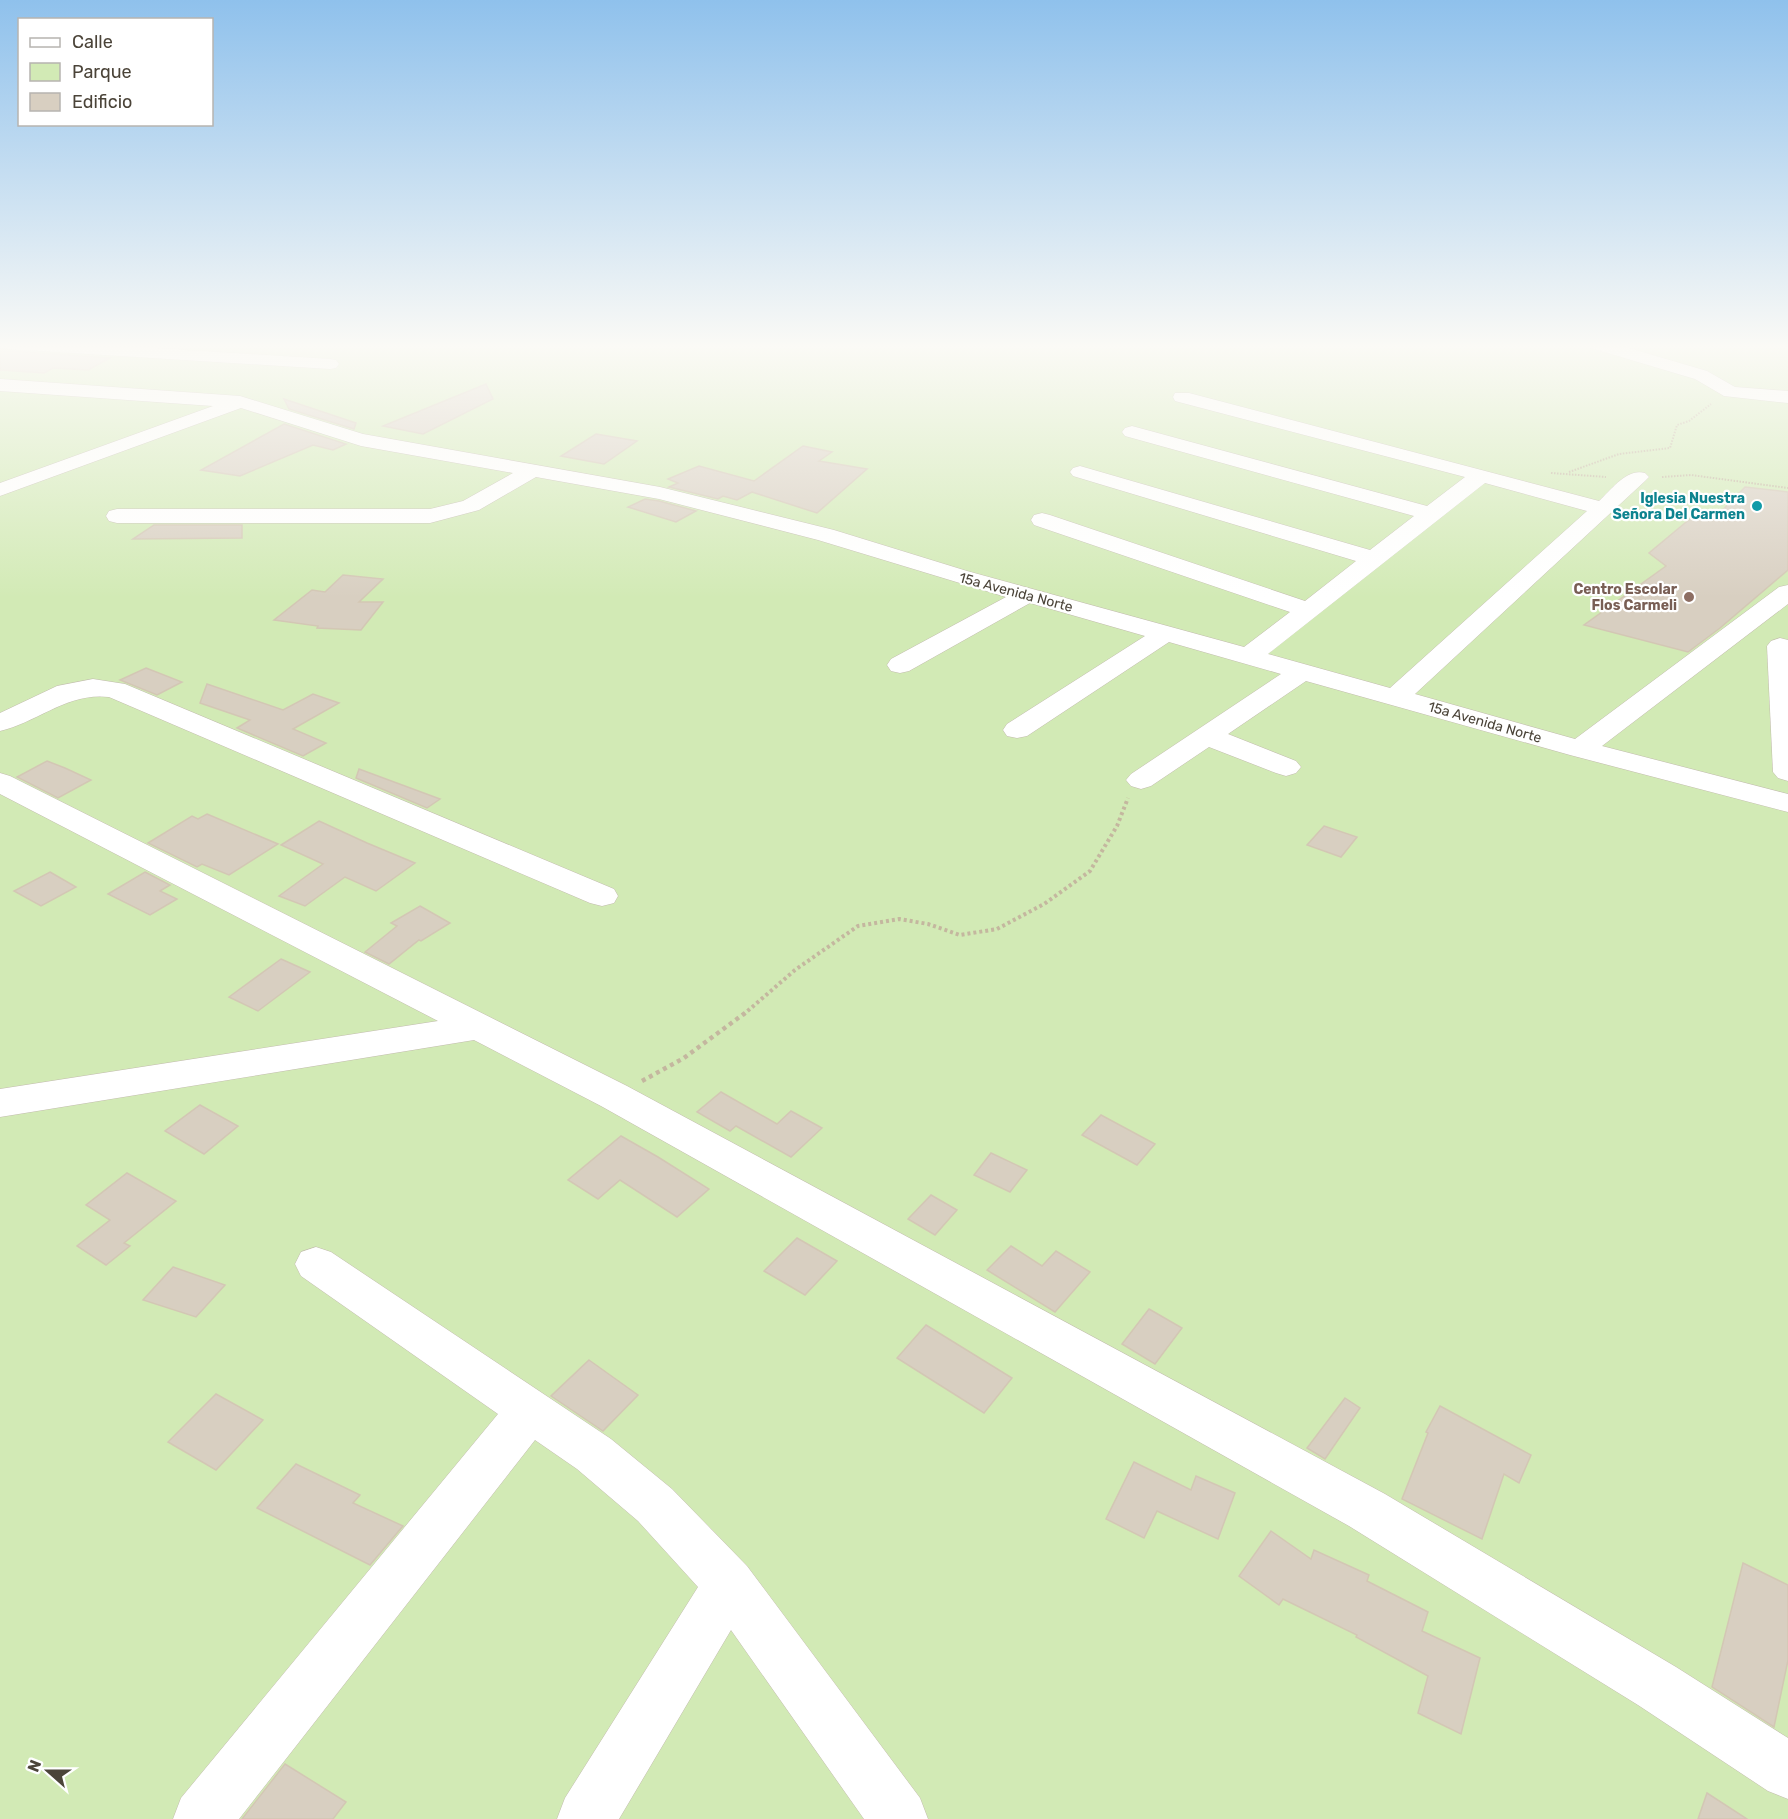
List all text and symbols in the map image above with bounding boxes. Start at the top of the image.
legend [18,18,213,126]
text: Calle [72,31,113,53]
text: Parque [72,61,132,83]
text: Edificio [72,91,132,113]
place label: Iglesia Nuestra Señora Del Carmen [1612,490,1745,523]
marker: Iglesia Nuestra Señora Del Carmen [1750,499,1764,513]
street label: 15a Avenida Norte [957,569,1075,616]
place label: Centro Escolar Flos Carmeli [1573,581,1678,614]
marker: Centro Escolar Flos Carmeli [1682,590,1696,604]
street label: 15a Avenida Norte [1426,698,1544,747]
north arrow [18,1741,78,1801]
text: N [24,1757,45,1775]

